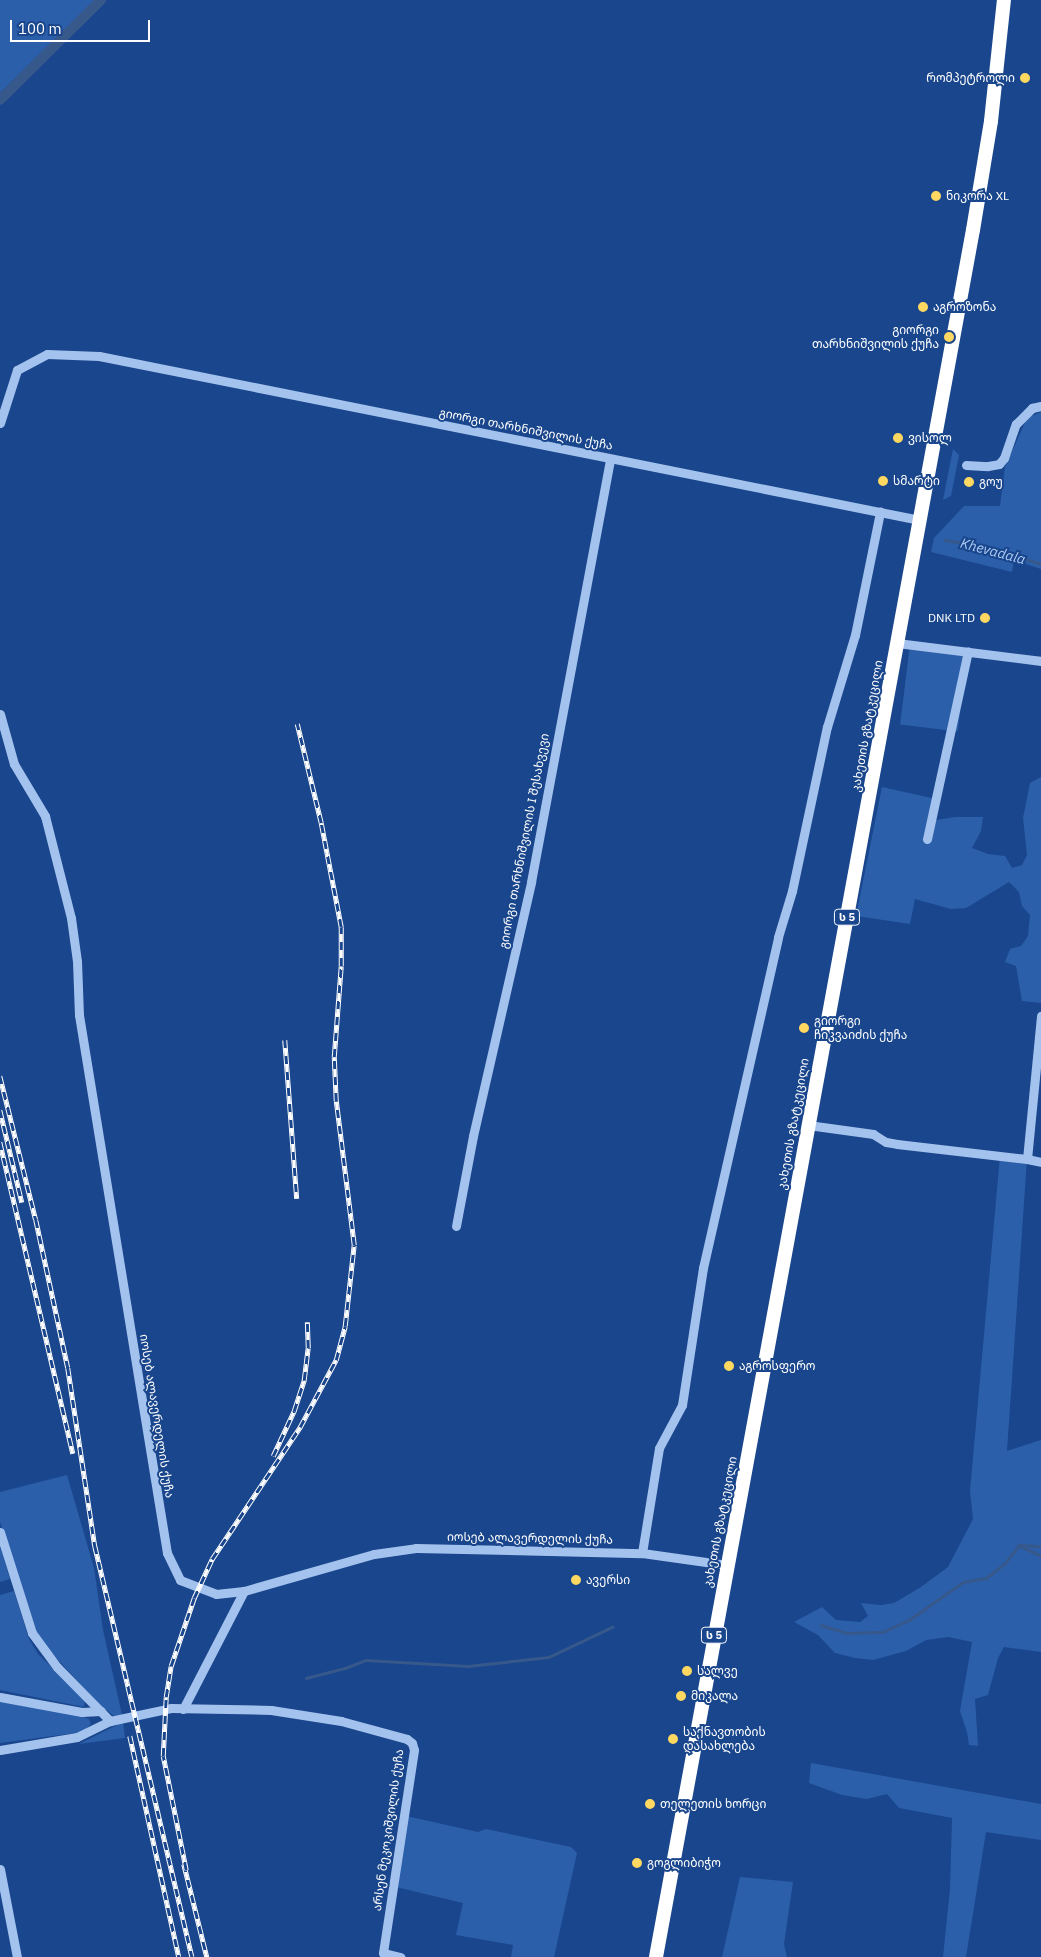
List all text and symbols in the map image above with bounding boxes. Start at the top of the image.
scale bar [12,10,152,42]
text: 100 m [18,19,62,38]
place label: რომპეტროლი [926,71,1015,85]
marker: რომპეტროლი [1019,72,1031,84]
place label: ნიკორა XL [946,189,1009,203]
marker: ნიკორა XL [930,190,942,202]
place label: აგროზონა [933,300,996,314]
marker: აგროზონა [917,301,929,313]
place label: გიორგი თარხნიშვილის ქუჩა [812,323,939,351]
marker: გიორგი თარხნიშვილის ქუჩა [943,331,955,343]
street label: გიორგი თარხნიშვილის ქუჩა [438,405,614,453]
place label: ვისოლ [908,431,952,445]
marker: ვისოლ [892,432,904,444]
place label: სმარტი [893,474,940,488]
marker: სმარტი [877,475,889,487]
place label: გოუ [979,475,1003,489]
marker: გოუ [963,476,975,488]
water label: Khevadala [959,534,1027,568]
place label: DNK LTD [928,611,975,625]
marker: DNK LTD [979,612,991,624]
street label: კახეთის გზატკეცილი [848,659,886,793]
street label: გიორგი თარხნიშვილის I შესახვევი [496,732,552,950]
road number: ს 5 [833,909,861,926]
place label: გიორგი ჩიკვაიძის ქუჩა [814,1014,907,1042]
marker: გიორგი ჩიკვაიძის ქუჩა [798,1022,810,1034]
street label: კახეთის გზატკეცილი [774,1057,812,1191]
street label: იოსებ ალავერდელის ქუჩა [137,1333,177,1499]
place label: აგროსფერო [739,1359,815,1373]
marker: აგროსფერო [723,1360,735,1372]
street label: კახეთის გზატკეცილი [700,1455,740,1589]
street label: იოსებ ალავერდელის ქუჩა [447,1529,613,1547]
place label: ავერსი [586,1573,630,1587]
marker: ავერსი [570,1574,582,1586]
road number: ს 5 [700,1626,728,1644]
place label: სალვე [697,1664,738,1678]
marker: სალვე [681,1665,693,1677]
place label: მიკალა [691,1689,738,1703]
marker: მიკალა [675,1690,687,1702]
place label: საქნავთობის დასახლება [683,1725,766,1753]
marker: საქნავთობის დასახლება [667,1733,679,1745]
street label: არსენ მეკოკიშვილის ქუჩა [370,1748,406,1912]
place label: თელეთის ხორცი [660,1797,766,1811]
marker: თელეთის ხორცი [644,1798,656,1810]
place label: გოგლიბიჭო [647,1856,721,1870]
marker: გოგლიბიჭო [631,1857,643,1869]

